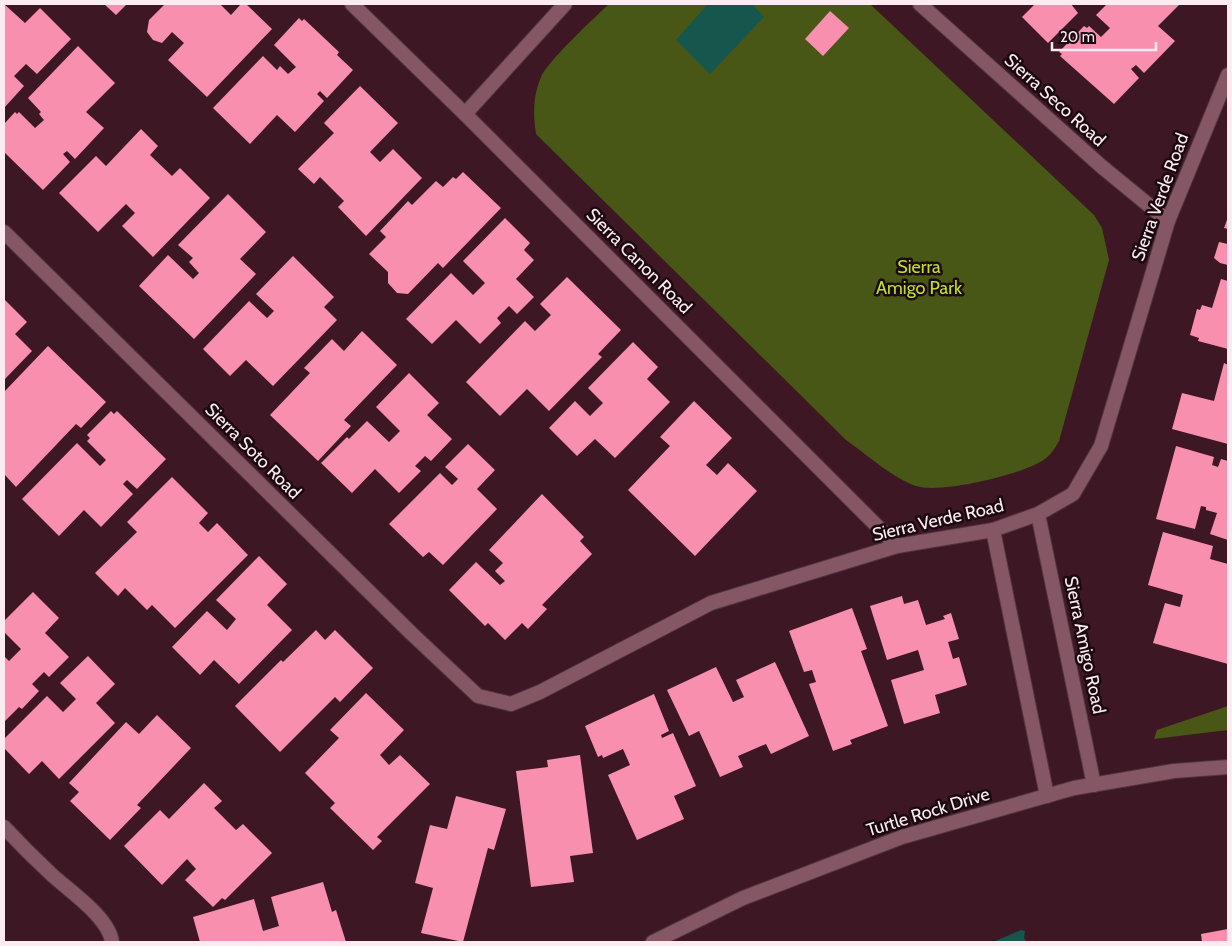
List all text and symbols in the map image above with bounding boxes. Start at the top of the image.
scale bar [1052,20,1156,52]
text: 20 m [1060,28,1095,46]
street label: Sierra Seco Road [1000,49,1110,151]
street label: Sierra Verde Road [1127,130,1193,264]
street label: Sierra Canon Road [582,204,696,318]
park label: Sierra Amigo Park [876,256,963,299]
street label: Sierra Soto Road [200,398,306,504]
street label: Sierra Verde Road [870,494,1006,546]
street label: Sierra Amigo Road [1060,574,1110,716]
street label: Turtle Rock Drive [864,783,992,841]

